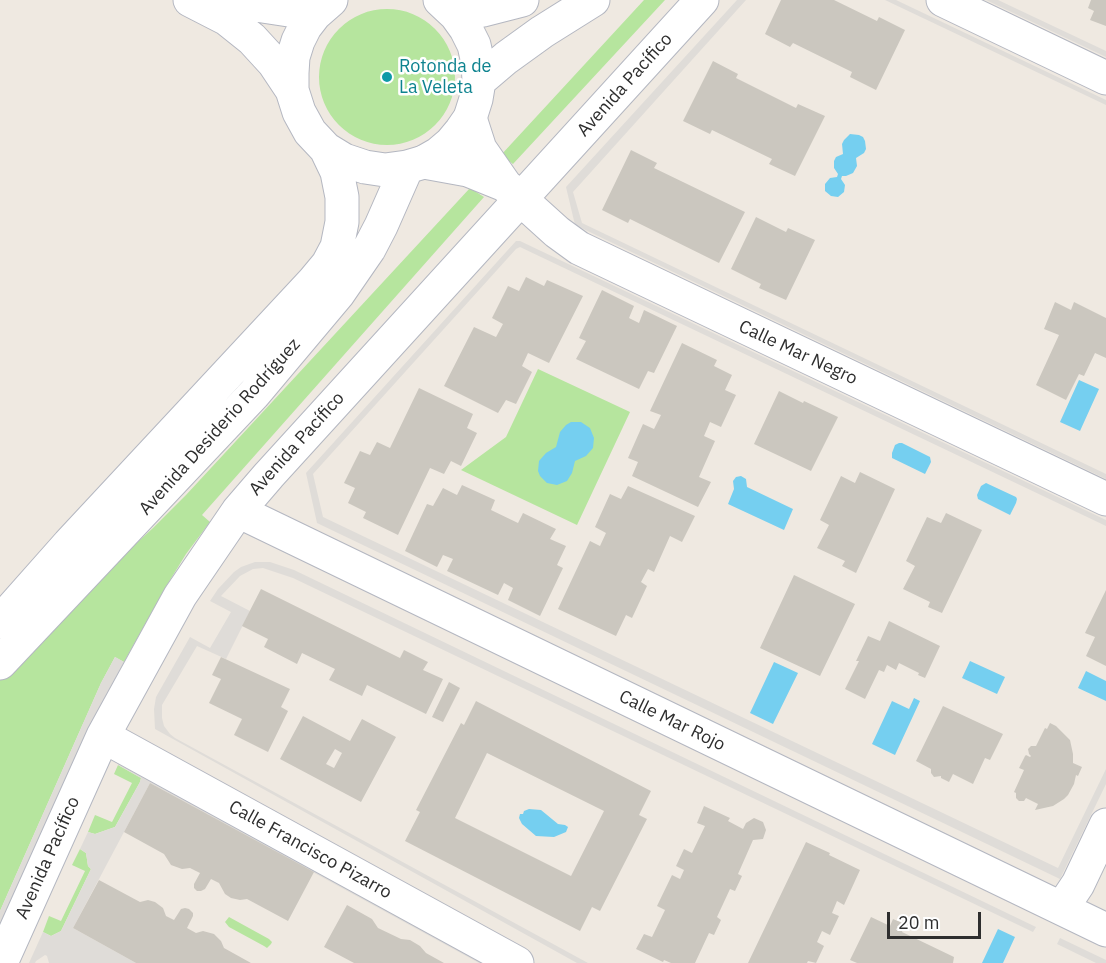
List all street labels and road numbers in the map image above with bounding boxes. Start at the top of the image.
street label: Avenida Pacífico [573,29,677,141]
street label: Calle Mar Negro [735,316,861,390]
street label: Avenida Desiderio Rodríguez [135,334,305,520]
street label: Avenida Pacífico [245,388,349,500]
street label: Calle Mar Rojo [615,686,729,756]
street label: Avenida Pacífico [11,793,85,923]
street label: Calle Francisco Pizarro [225,796,395,904]

